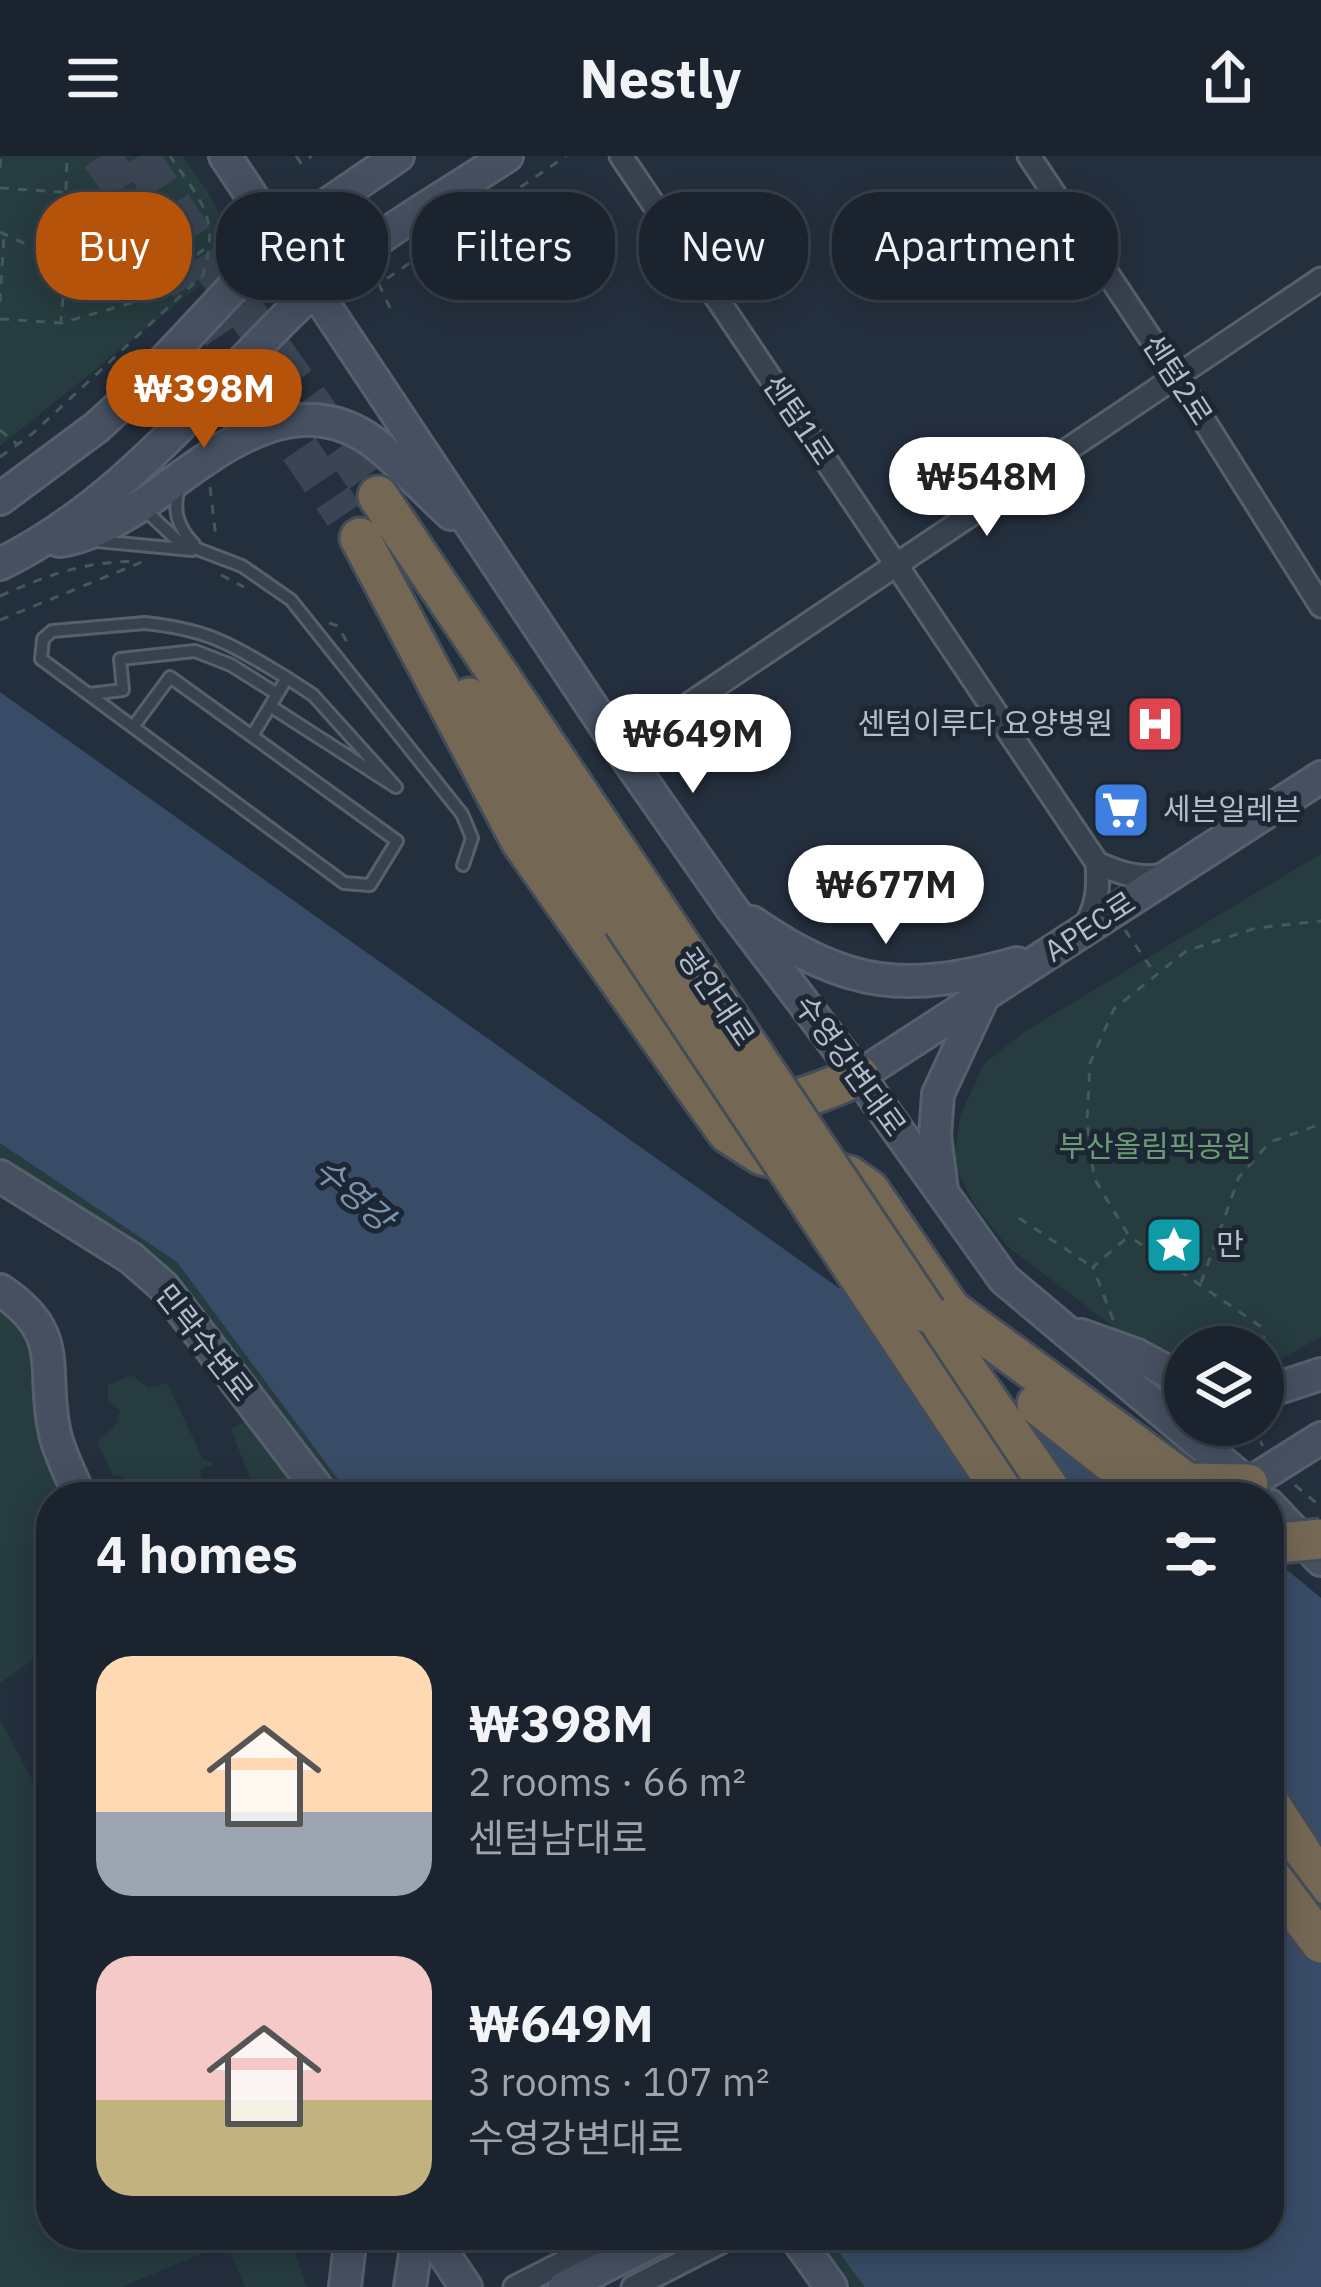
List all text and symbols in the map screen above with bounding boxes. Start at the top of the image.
text: Nestly [580,43,741,113]
icon: menu [60,45,126,111]
icon: share [1195,45,1261,111]
chip: Buy [36,192,192,300]
chip: Rent [216,192,388,300]
chip: Filters [412,192,615,300]
chip: New [639,192,808,300]
chip: Apartment [832,192,1118,300]
street label: 센텀2로 [1134,326,1222,432]
pin: ₩398M [120,349,288,451]
text: ₩398M [133,362,275,413]
street label: 센텀1로 [755,366,844,472]
pin: ₩548M [903,437,1071,539]
text: ₩548M [916,450,1058,501]
hospital icon: 센텀이루다 요양병원 [1124,693,1186,755]
pin: ₩649M [609,694,777,796]
place label: 센텀이루다 요양병원 [858,703,1113,742]
text: ₩649M [622,707,764,758]
supermarket icon: 세븐일레븐 [1090,779,1152,841]
place label: 세븐일레븐 [1163,789,1301,828]
pin: ₩677M [802,845,970,947]
text: ₩677M [815,858,957,909]
street label: APEC로 [1036,882,1142,970]
street label: 광안대로 [670,939,764,1053]
street label: 수영강변대로 [787,987,916,1144]
park label: 부산올림픽공원 [1058,1126,1252,1165]
water label: 수영강 [306,1148,406,1243]
place icon: 만 [1143,1214,1205,1276]
place label: 만 [1216,1224,1244,1263]
street label: 민락수변로 [147,1276,263,1408]
map controls [1164,1326,1284,1446]
button: layers [1164,1326,1284,1446]
text: 4 homes [96,1521,298,1587]
icon: filters [1158,1521,1224,1587]
text: ₩398M [468,1690,654,1756]
icon: home [192,1704,336,1848]
text: 2 rooms · 66 m² [468,1756,746,1807]
text: 센텀남대로 [468,1812,647,1863]
text: ₩649M [468,1990,654,2056]
icon: home [192,2004,336,2148]
text: 3 rooms · 107 m² [468,2056,770,2107]
text: 수영강변대로 [468,2112,683,2163]

